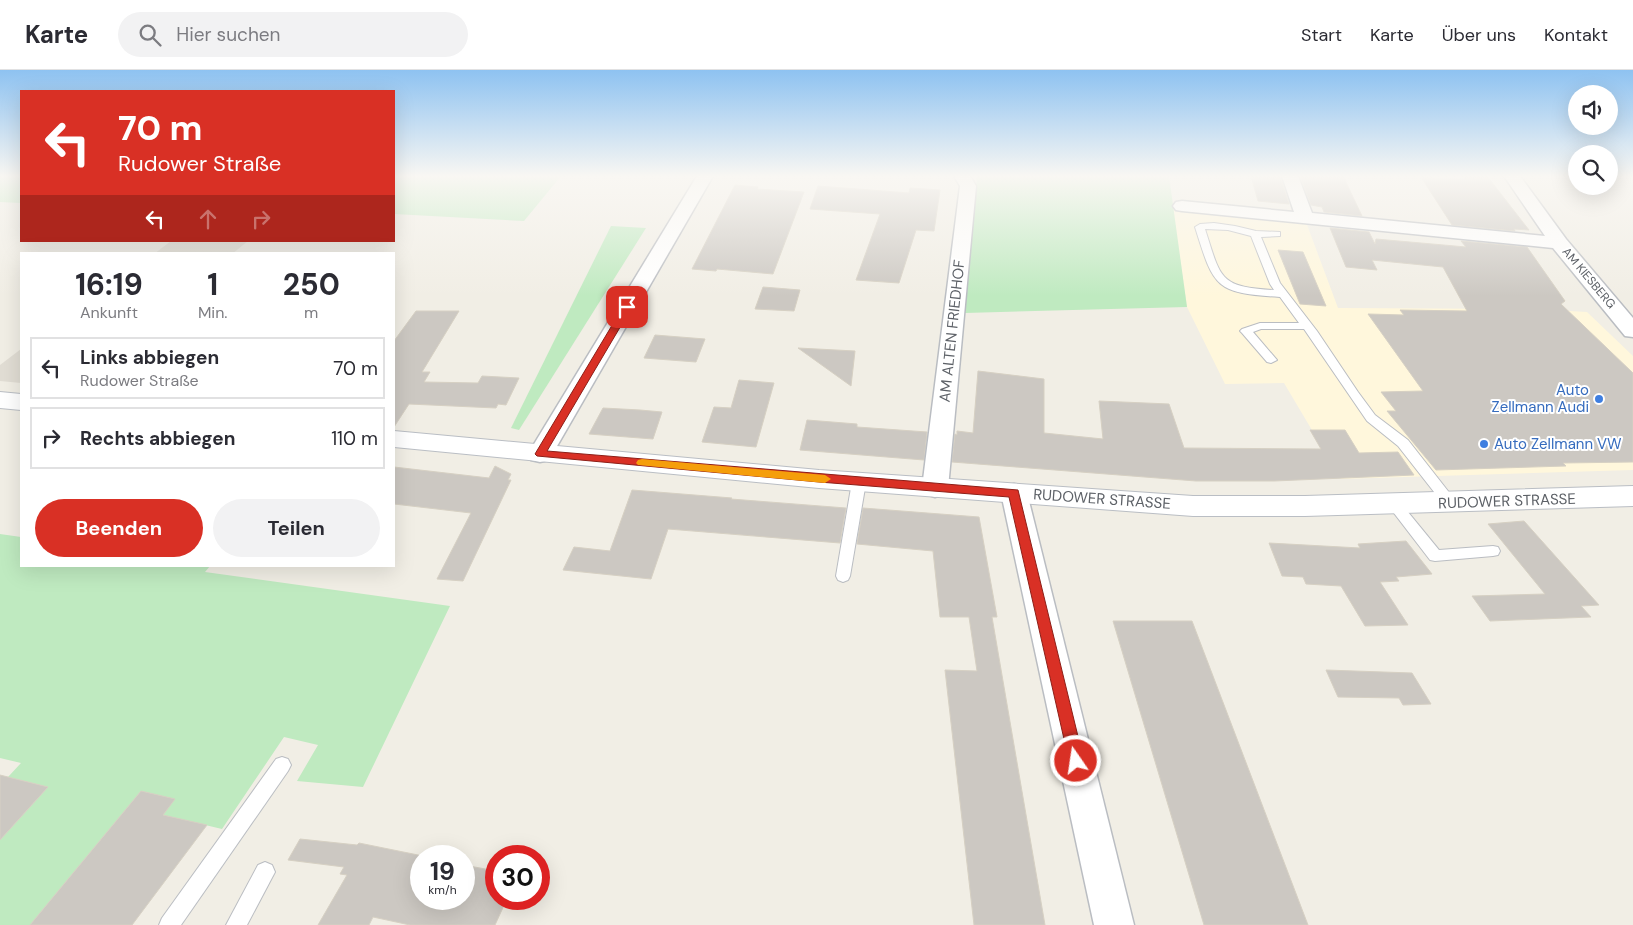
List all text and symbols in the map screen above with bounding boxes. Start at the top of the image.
search box [118,12,468,57]
text: Karte [25,19,88,50]
icon: search [136,21,164,49]
text: Hier suchen [176,22,281,47]
text: Start [1301,23,1342,47]
text: Karte [1370,23,1414,47]
text: Über uns [1442,23,1516,47]
text: Kontakt [1544,23,1608,47]
map controls [1568,85,1618,195]
button: sound [1568,85,1618,135]
text: 70 m [118,105,202,151]
icon: left [35,110,100,175]
button: search [1568,145,1618,195]
text: Rudower Straße [118,149,281,178]
icon: left [141,205,169,233]
icon: ahead [194,205,222,233]
icon: right [247,205,275,233]
street label: AM KIESBERG [1559,244,1619,312]
street label: AM ALTEN FRIEDHOF [935,259,969,403]
text: 16:19 [75,265,143,304]
text: 1 [207,265,218,304]
text: 250 [283,265,340,304]
pin [606,286,648,328]
icon: arrive [613,293,641,321]
text: Ankunft [80,302,138,323]
text: Min. [198,302,228,323]
text: m [304,302,318,323]
text: Links abbiegen [80,345,219,370]
icon: left [37,354,65,382]
text: 70 m [333,356,378,381]
text: Rudower Straße [80,370,199,391]
place label: Auto Zellmann Audi [1492,380,1589,417]
marker: Auto Zellmann Audi [1593,393,1605,405]
icon: right [37,424,65,452]
text: Rechts abbiegen [80,426,235,451]
text: 110 m [331,426,378,451]
place label: Auto Zellmann VW [1494,434,1622,454]
marker: Auto Zellmann VW [1478,438,1490,450]
street label: RUDOWER STRASSE [1033,484,1171,514]
street label: RUDOWER STRASSE [1438,489,1576,513]
button: Beenden [35,499,203,557]
button: Teilen [213,499,380,557]
position arrow [1049,734,1101,786]
speed limit sign: 30 [485,845,550,910]
text: 19 [430,855,455,888]
text: km/h [428,882,457,898]

